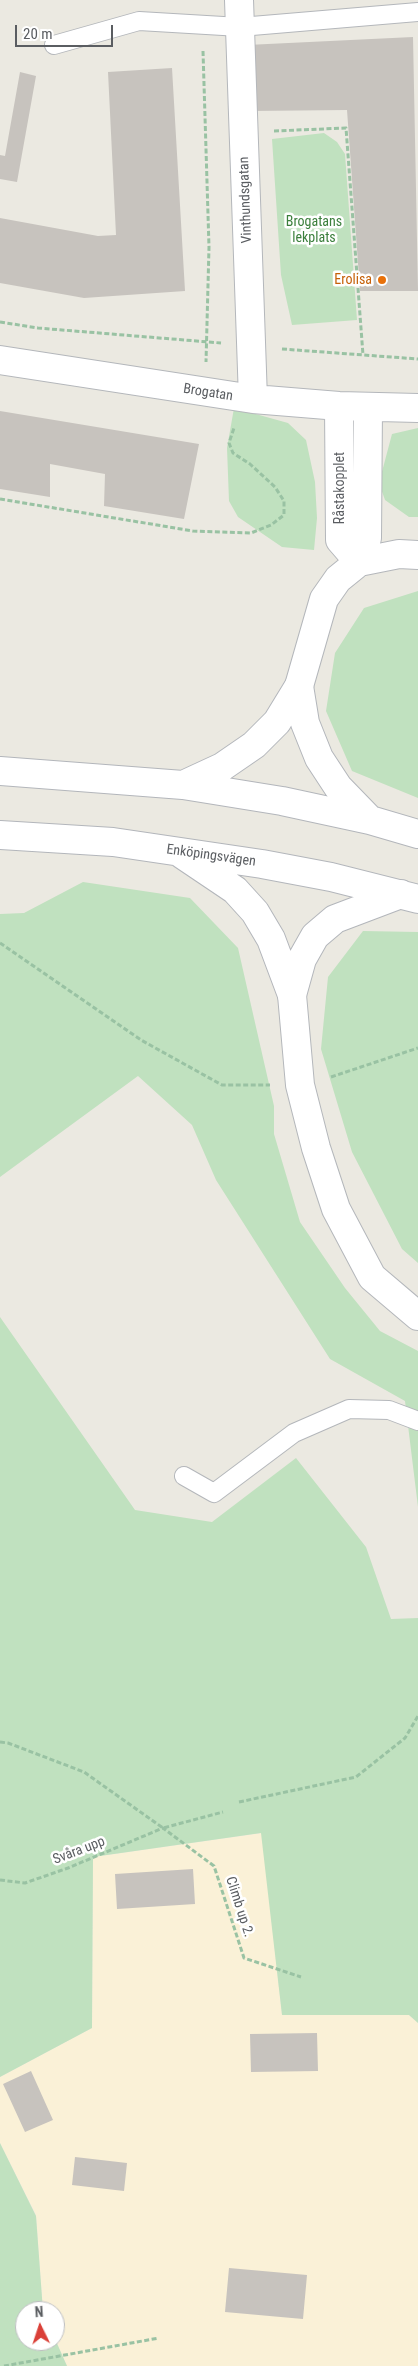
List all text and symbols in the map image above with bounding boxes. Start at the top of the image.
scale bar [18,15,115,47]
text: 20 m [23,25,53,43]
street label: Vinthundsgatan [236,156,256,244]
park label: Brogatans lekplats [286,214,342,246]
place label: Erolisa [334,272,372,288]
marker: Erolisa [376,274,388,286]
street label: Brogatan [182,381,234,405]
street label: Råstakopplet [332,452,348,524]
street label: Enköpingsvägen [165,841,257,871]
street label: Svåra upp [51,1833,107,1869]
street label: Climb up 2. [221,1875,257,1939]
north arrow [15,2301,65,2351]
text: N [34,2304,44,2320]

